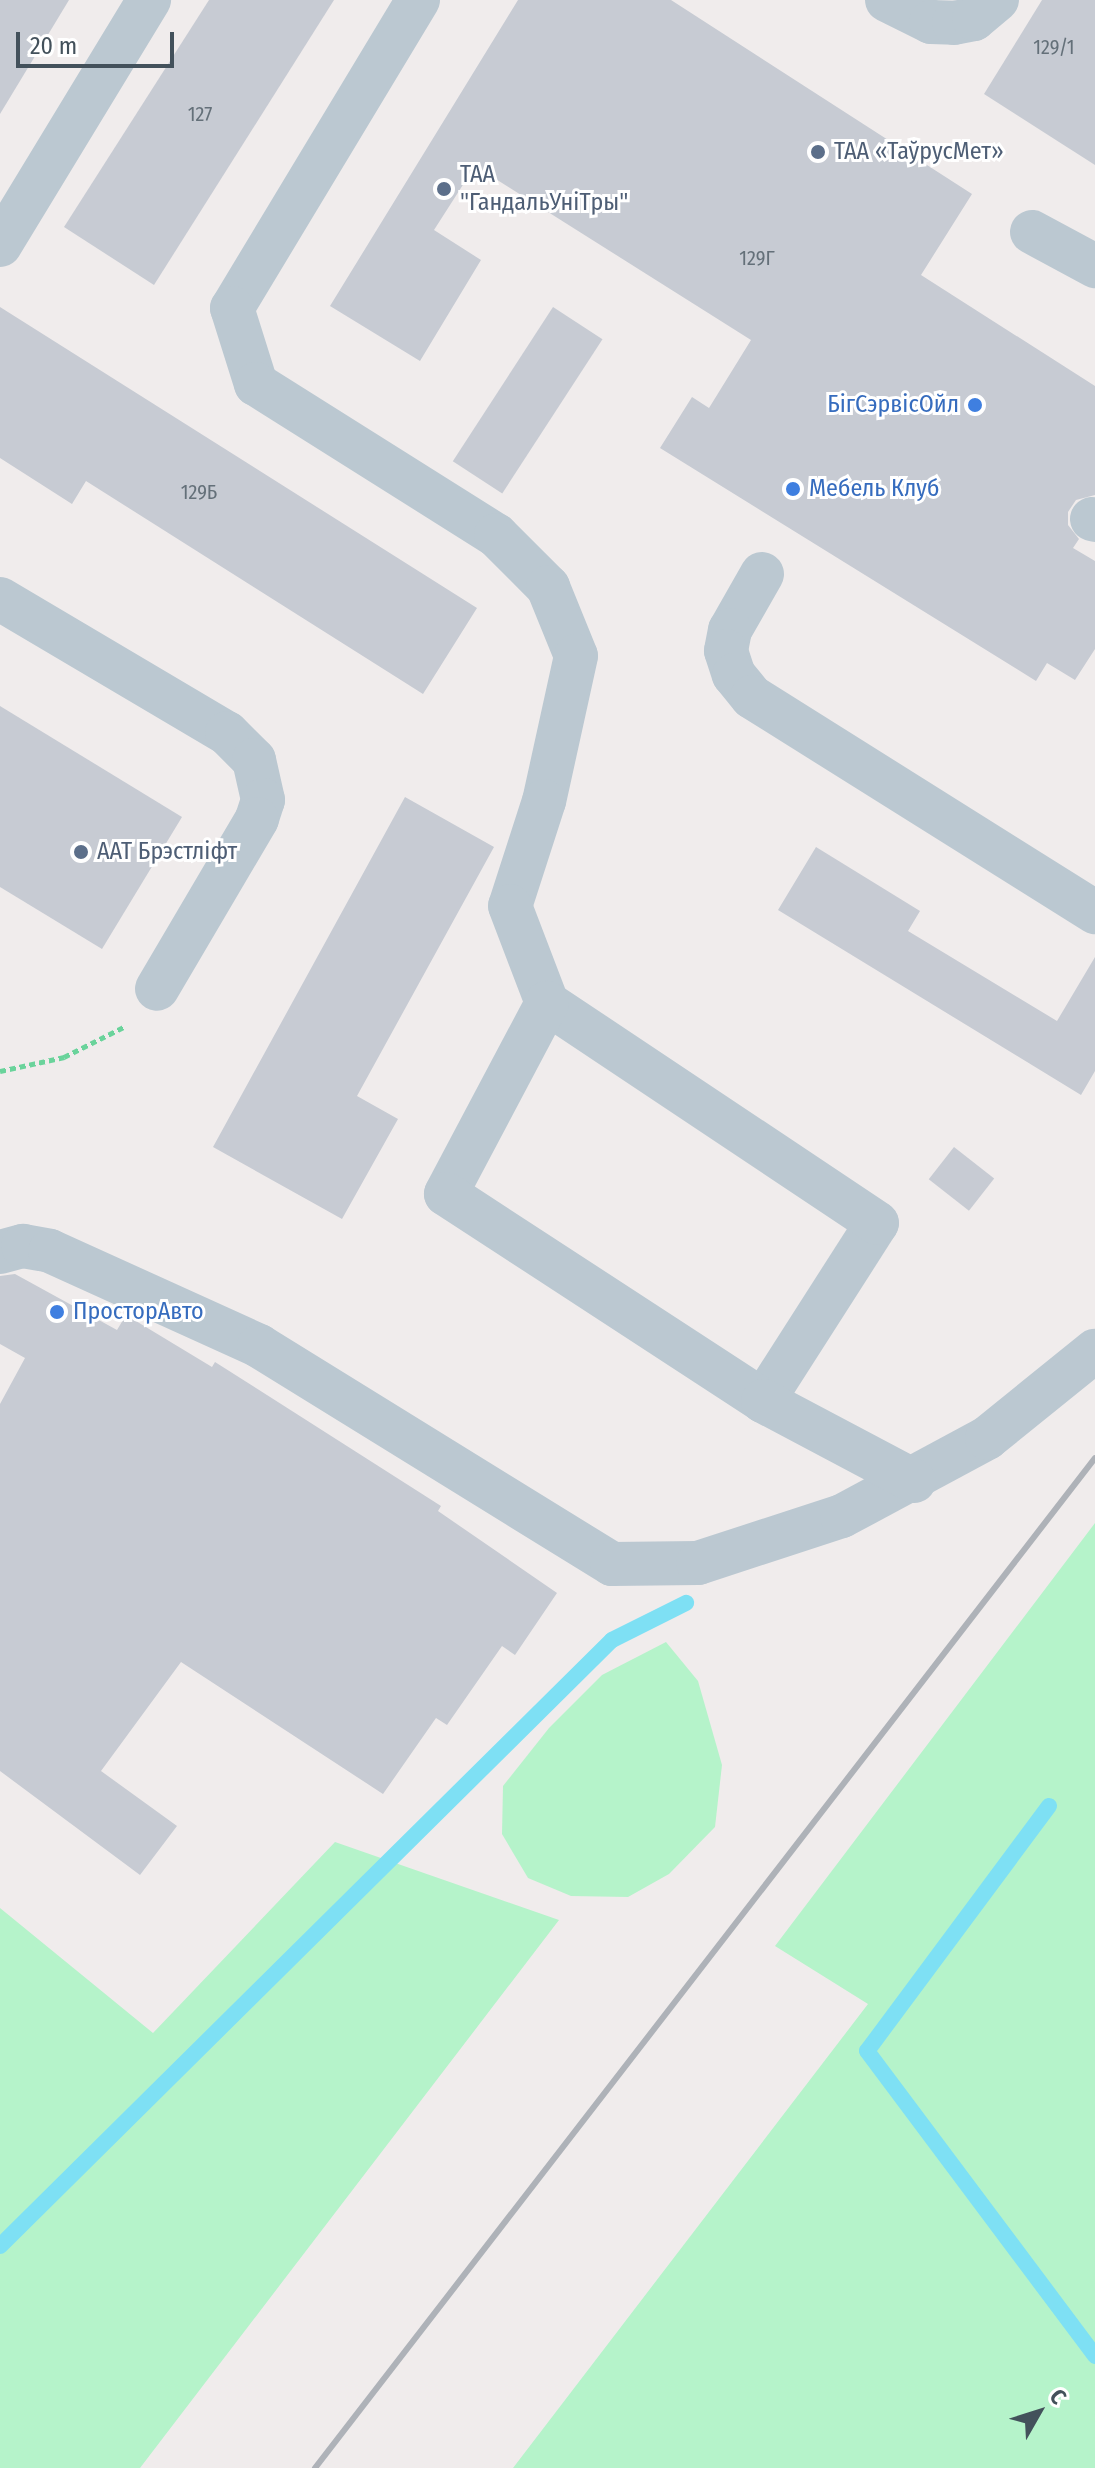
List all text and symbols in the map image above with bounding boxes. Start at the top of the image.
scale bar [20,16,178,66]
text: 20 m [30,32,77,60]
house number: 129/1 [1033,35,1075,59]
house number: 127 [188,102,212,126]
place label: ТАА «ТаўрусМет» [834,138,1004,166]
marker: ТАА «ТаўрусМет» [809,143,827,161]
place label: ТАА "ГандальУніТры" [460,161,628,217]
marker: ТАА "ГандальУніТры" [435,180,453,198]
house number: 129Г [739,246,775,270]
place label: БігСэрвісОйл [827,391,959,419]
marker: БігСэрвісОйл [966,396,984,414]
place label: Мебель Клуб [809,475,939,503]
house number: 129Б [181,480,217,504]
marker: Мебель Клуб [784,480,802,498]
place label: ААТ Брэстліфт [97,838,237,866]
marker: ААТ Брэстліфт [72,843,90,861]
place label: ПросторАвто [73,1298,204,1326]
marker: ПросторАвто [48,1303,66,1321]
north arrow [999,2372,1079,2452]
text: С [1044,2384,1072,2410]

